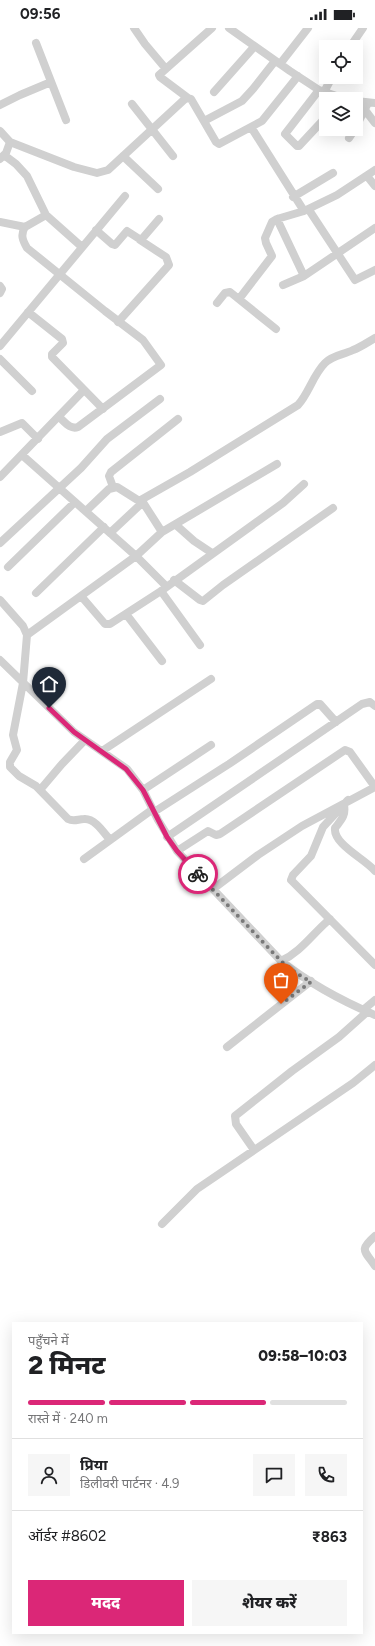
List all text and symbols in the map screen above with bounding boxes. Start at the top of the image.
text: 09:56 [20,5,60,23]
map controls [319,40,363,136]
button: locate [319,40,363,84]
button: layers [319,92,363,136]
pin [32,667,66,708]
icon: home [38,673,60,695]
courier [178,854,218,894]
icon: bike [187,863,209,885]
pin [264,963,298,1004]
icon: bag [270,969,292,991]
text: पहुँचने में [28,1333,69,1348]
text: 09:58–10:03 [258,1347,347,1365]
text: 2 मिनट [28,1349,105,1381]
text: रास्ते में · 240 m [28,1411,108,1426]
button: person [28,1454,70,1496]
button: chat [253,1454,295,1496]
button: phone [305,1454,347,1496]
text: प्रिया [80,1456,108,1474]
text: डिलीवरी पार्टनर · 4.9 [80,1476,179,1491]
text: ऑर्डर #8602 [28,1527,106,1545]
text: ₹863 [312,1528,347,1546]
button: मदद [28,1580,184,1626]
button: शेयर करें [192,1580,347,1626]

